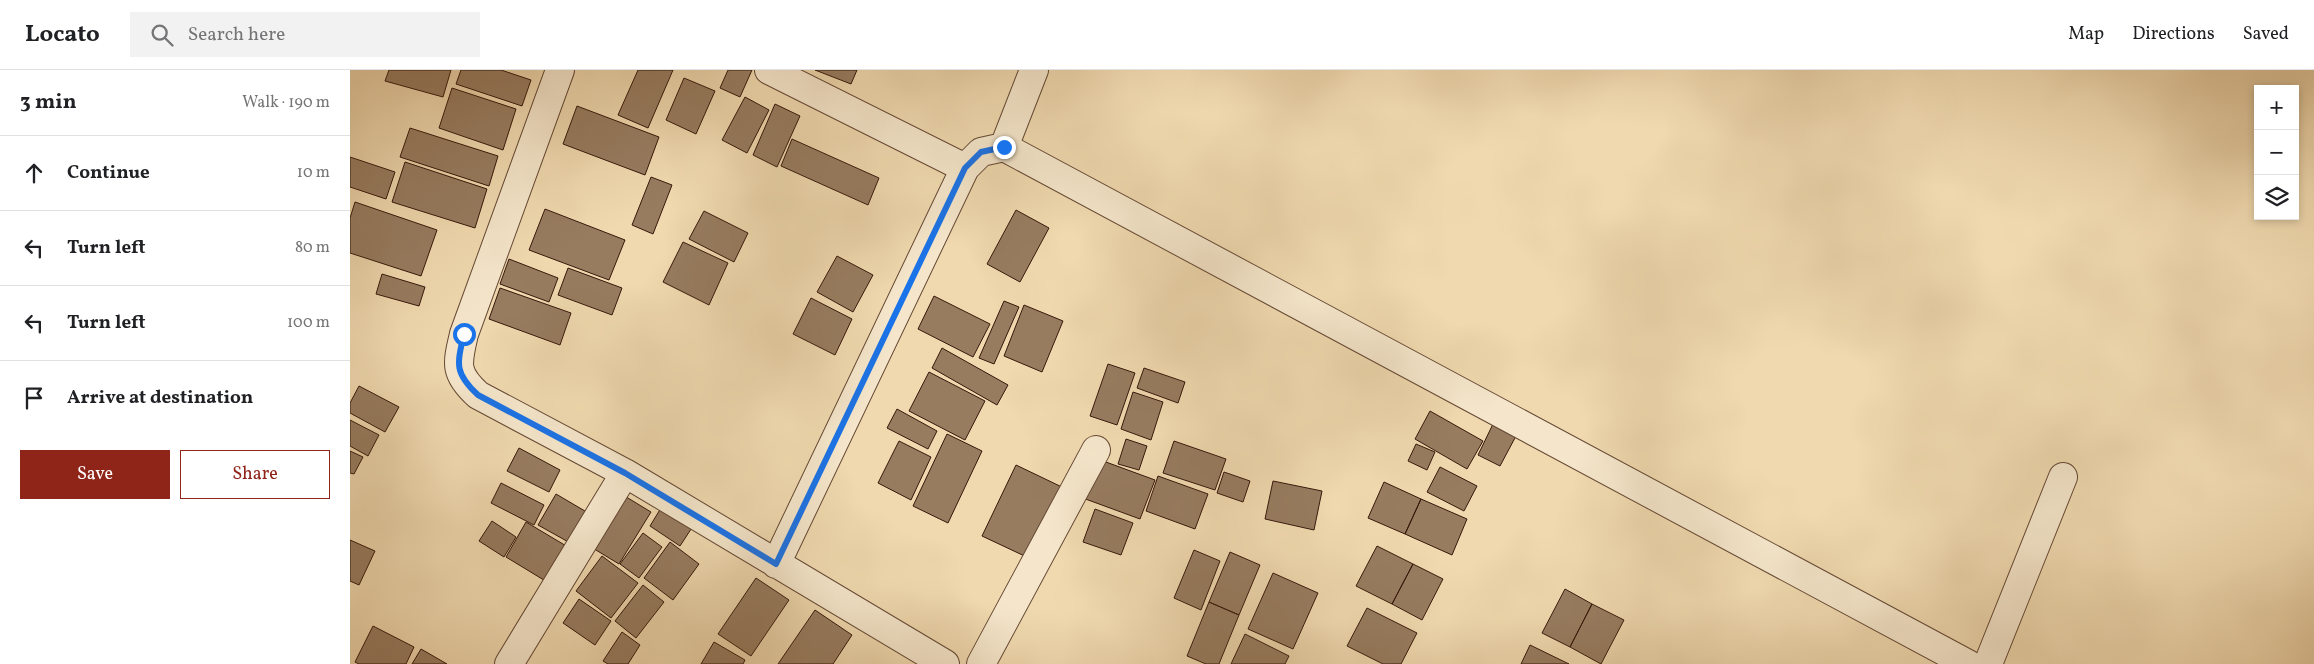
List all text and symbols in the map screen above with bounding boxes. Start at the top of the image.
search box [130,12,480,57]
text: Locato [25,18,100,52]
icon: search [148,21,176,49]
text: Search here [188,22,285,48]
text: Map [2068,22,2104,47]
text: Directions [2132,22,2215,47]
text: Saved [2243,22,2289,47]
map controls [2254,85,2299,220]
button: + [2254,85,2299,130]
text: 3 min [20,88,76,117]
text: Walk · 190 m [242,92,330,114]
button: − [2254,130,2299,175]
route end [993,136,1016,159]
icon: ahead [20,159,48,187]
text: Continue [67,160,150,186]
text: 10 m [297,162,330,184]
button: layers [2254,175,2299,220]
icon: left [20,234,48,262]
text: Turn left [67,235,146,261]
text: 80 m [295,237,330,259]
icon: left [20,309,48,337]
text: Turn left [67,310,146,336]
text: 100 m [287,312,330,334]
route start [453,323,476,346]
icon: arrive [20,384,48,412]
text: Arrive at destination [67,385,253,411]
button: Save [20,450,170,499]
button: Share [180,450,330,499]

